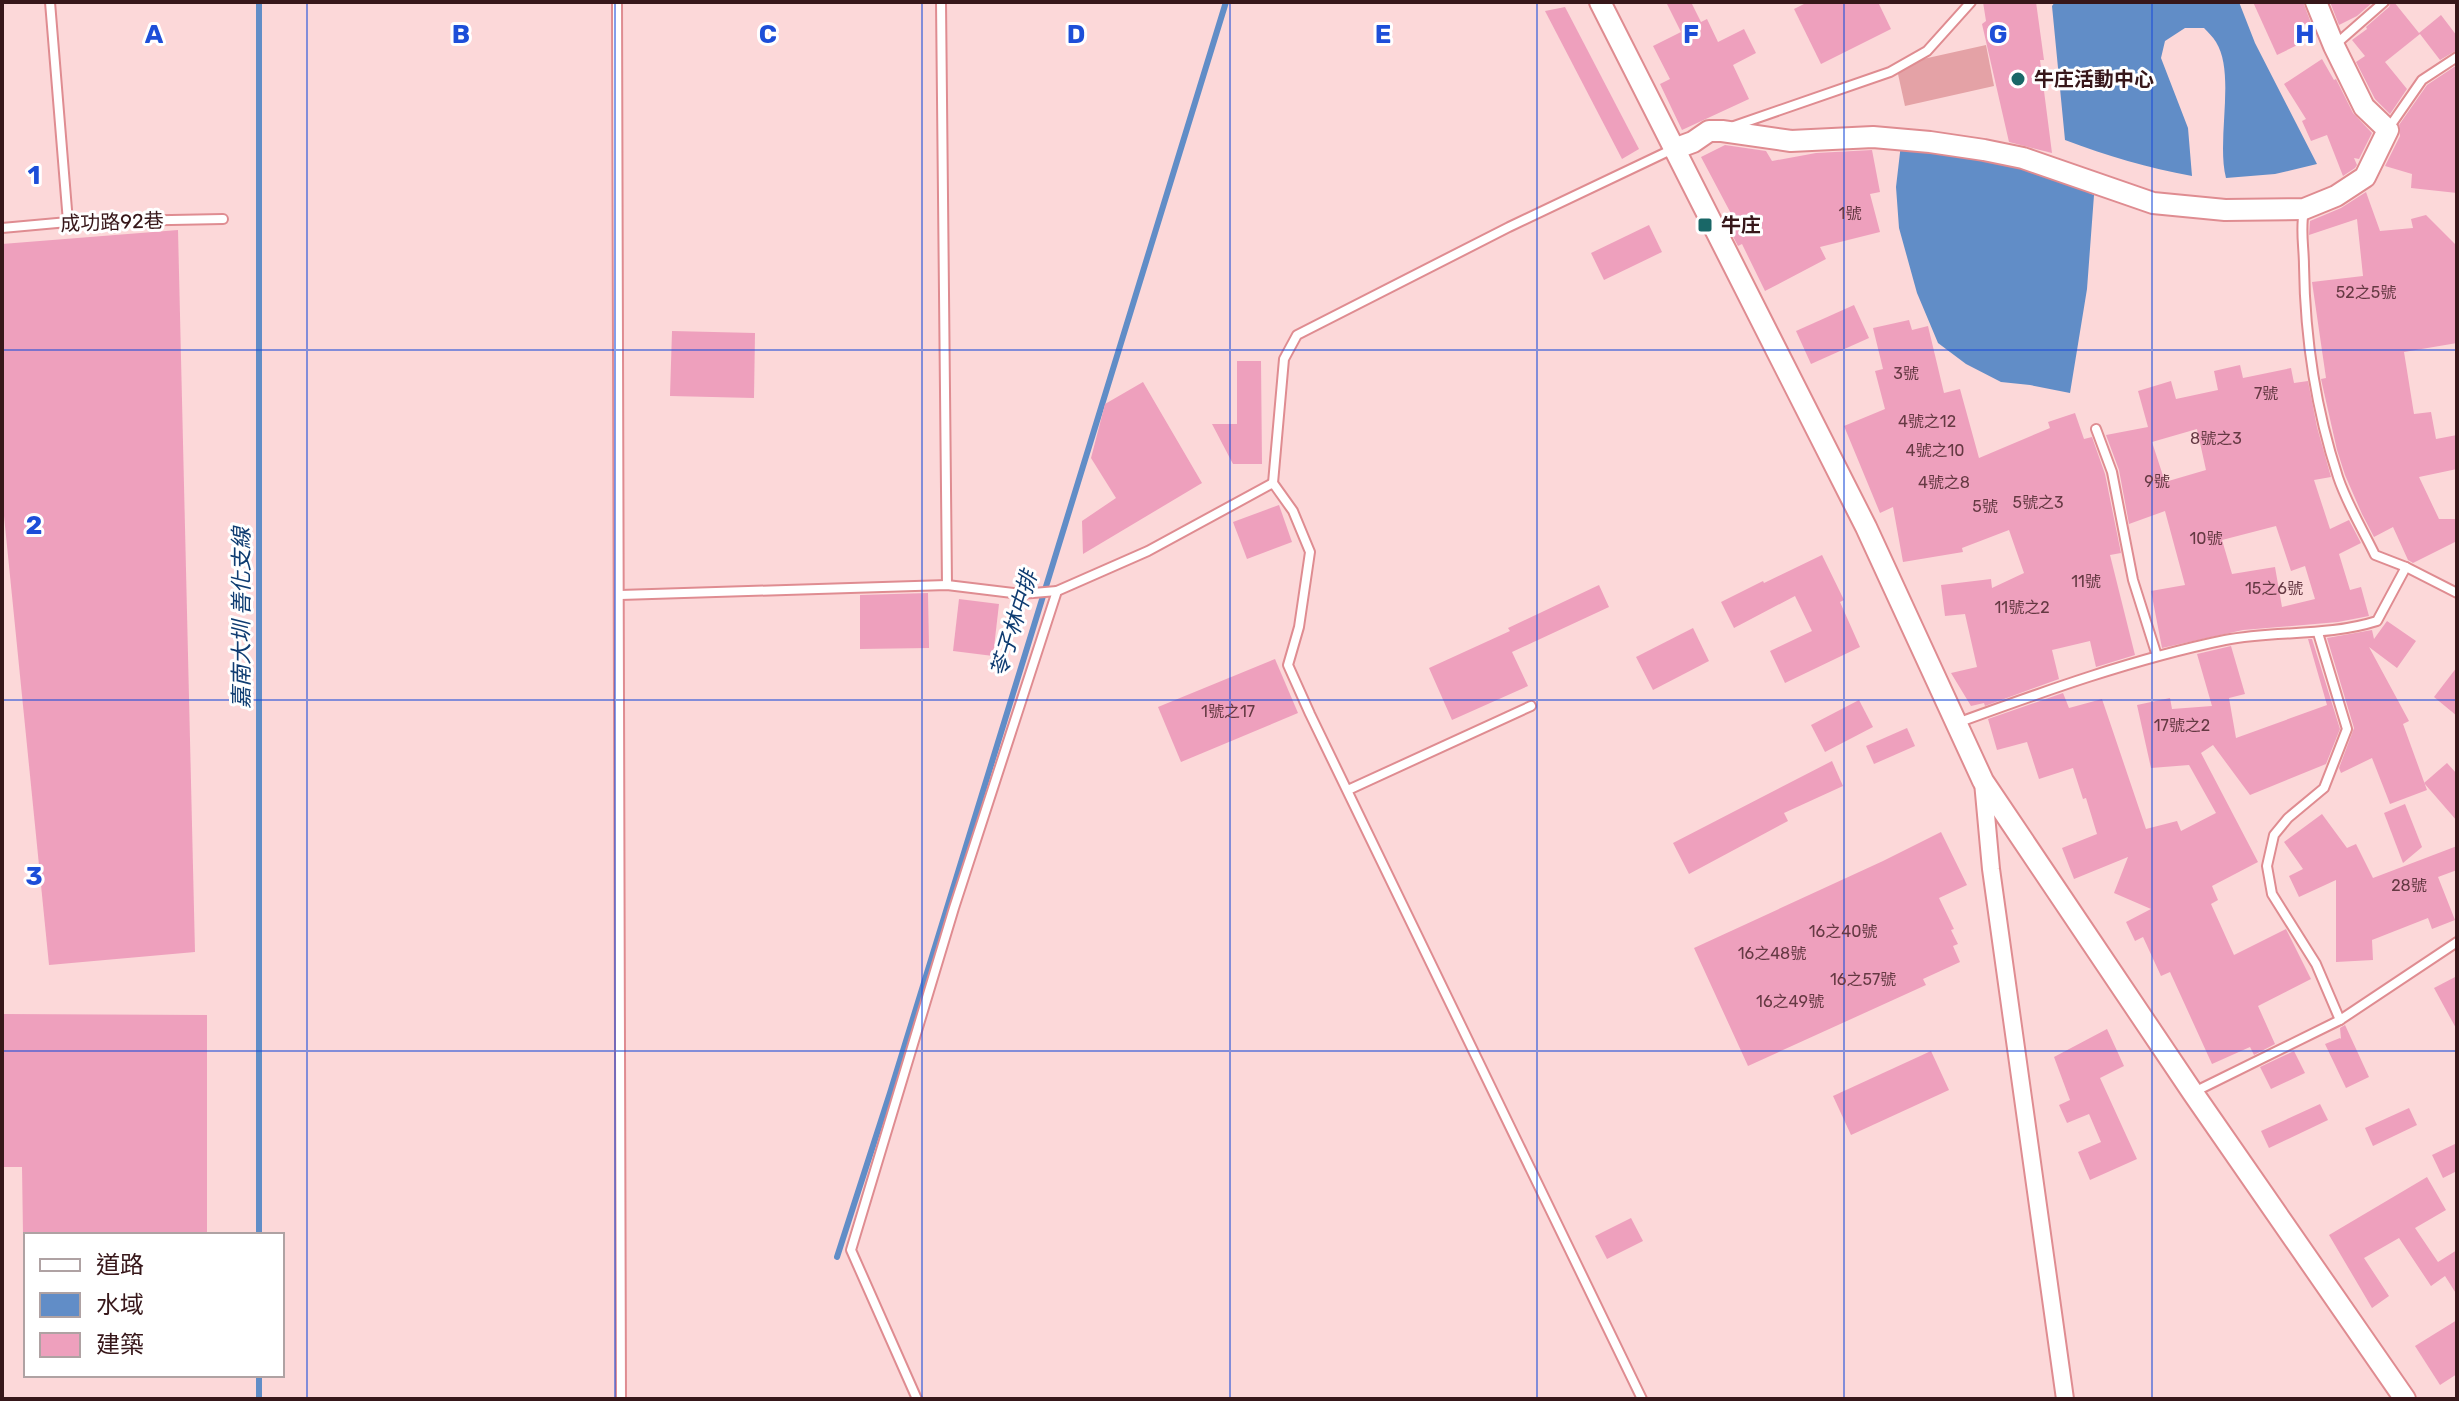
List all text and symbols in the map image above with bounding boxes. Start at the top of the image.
text: A [145,19,164,50]
text: B [452,19,470,50]
text: C [759,19,777,50]
text: D [1067,19,1085,50]
text: E [1375,19,1391,50]
text: F [1683,19,1699,50]
text: G [1989,19,2007,50]
text: H [2295,19,2315,50]
place label: 牛庄活動中心 [2034,67,2154,91]
marker: 牛庄活動中心 [2009,70,2027,88]
text: 1 [28,160,40,191]
house number: 1號 [1839,204,1861,223]
street label: 成功路92巷 [60,208,164,236]
place label: 牛庄 [1721,213,1761,237]
marker: 牛庄 [1696,216,1714,234]
house number: 52之5號 [2336,283,2396,302]
house number: 3號 [1893,364,1919,383]
house number: 7號 [2254,384,2278,403]
house number: 4號之12 [1898,412,1956,431]
house number: 8號之3 [2190,429,2242,448]
house number: 4號之10 [1906,441,1964,460]
house number: 9號 [2144,472,2170,491]
house number: 4號之8 [1918,473,1970,492]
house number: 5號之3 [2012,493,2064,512]
house number: 5號 [1972,497,1998,516]
text: 2 [26,510,42,541]
water label: 嘉南大圳 善化支線 [228,524,255,709]
house number: 10號 [2189,529,2223,548]
water label: 苓子林中排 [985,565,1044,681]
house number: 11號 [2071,572,2101,591]
house number: 15之6號 [2245,579,2303,598]
house number: 11號之2 [1994,598,2050,617]
house number: 1號之17 [1201,702,1255,721]
house number: 17號之2 [2154,716,2210,735]
text: 3 [25,861,43,892]
house number: 28號 [2391,876,2427,895]
house number: 16之40號 [1809,922,1877,941]
house number: 16之48號 [1738,944,1806,963]
house number: 16之57號 [1830,970,1896,989]
house number: 16之49號 [1756,992,1824,1011]
legend [24,1233,284,1377]
text: 道路 [96,1251,144,1279]
text: 水域 [96,1291,144,1319]
text: 建築 [96,1331,144,1359]

